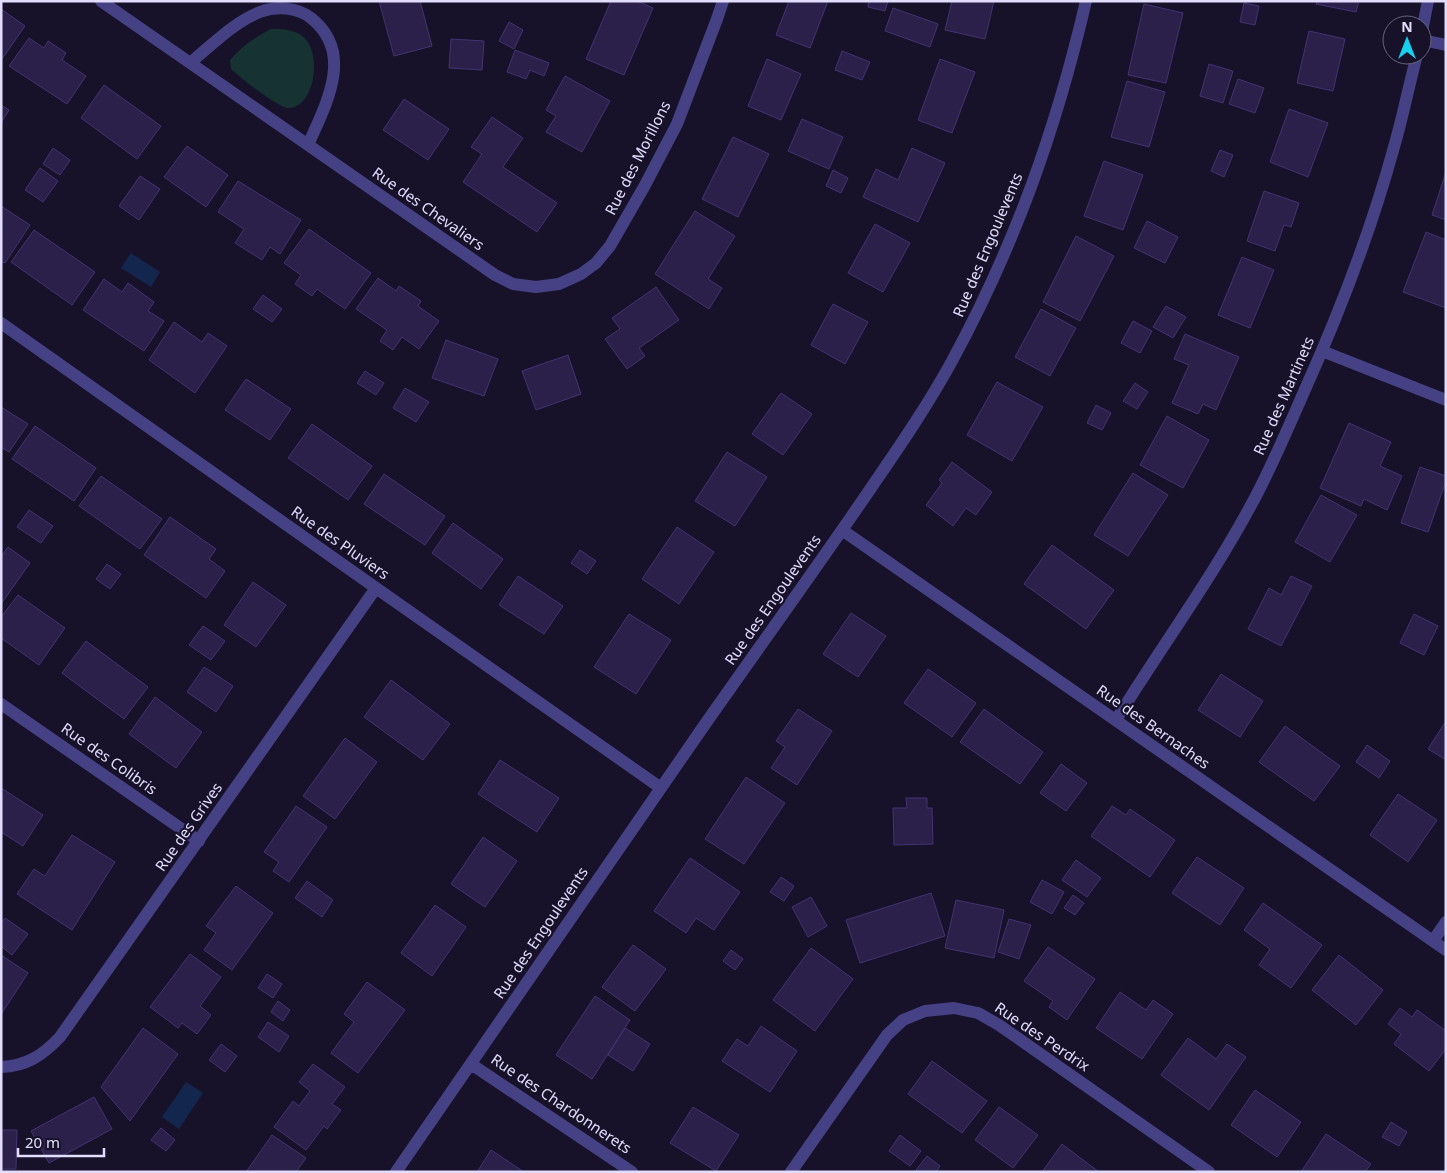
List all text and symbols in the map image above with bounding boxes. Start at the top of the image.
north arrow [1382,15,1432,65]
text: N [1401,17,1413,36]
street label: Rue des Morillons [600,97,675,218]
street label: Rue des Chevaliers [369,162,488,254]
street label: Rue des Engoulevents [948,169,1027,320]
street label: Rue des Martinets [1248,333,1318,458]
street label: Rue des Pluviers [288,501,394,583]
street label: Rue des Engoulevents [720,530,825,669]
street label: Rue des Bernaches [1093,680,1214,773]
street label: Rue des Colibris [58,718,161,799]
street label: Rue des Grives [150,778,226,875]
street label: Rue des Engoulevents [489,863,592,1002]
street label: Rue des Perdrix [991,997,1094,1075]
street label: Rue des Chardonnerets [488,1049,636,1158]
scale bar [18,1126,104,1158]
text: 20 m [25,1132,60,1152]

